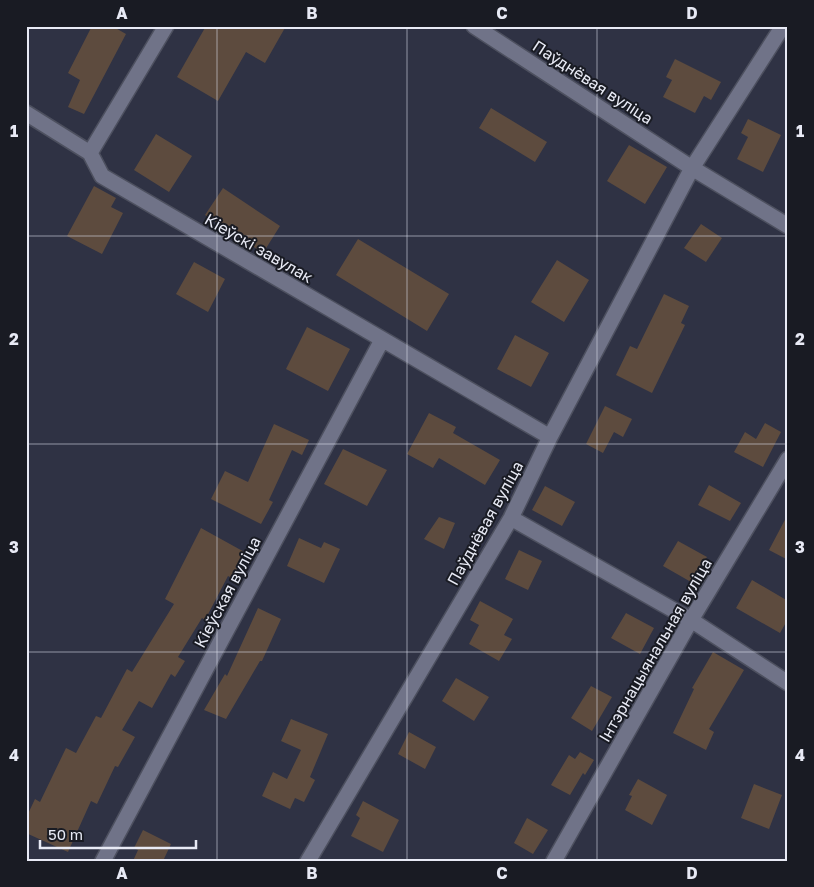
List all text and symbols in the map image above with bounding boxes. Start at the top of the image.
text: A [116,3,128,23]
text: B [306,3,318,23]
text: C [496,3,508,23]
text: D [686,3,698,23]
street label: Паўднёвая вуліца [529,36,657,128]
text: 1 [10,121,18,141]
text: 1 [796,121,804,141]
street label: Кіеўскі завулак [201,209,317,287]
text: 2 [9,329,19,349]
text: 2 [795,329,805,349]
street label: Паўднёвая вуліца [442,457,528,589]
street label: Кіеўская вуліца [189,533,265,651]
text: 3 [9,537,19,557]
text: 3 [795,537,805,557]
street label: Інтэрнацыянальная вуліца [594,554,716,746]
text: 4 [9,745,19,765]
text: 4 [795,745,805,765]
scale bar [40,817,196,849]
text: 50 m [48,825,83,843]
text: A [116,863,128,883]
text: B [306,863,318,883]
text: C [496,863,508,883]
text: D [686,863,698,883]

